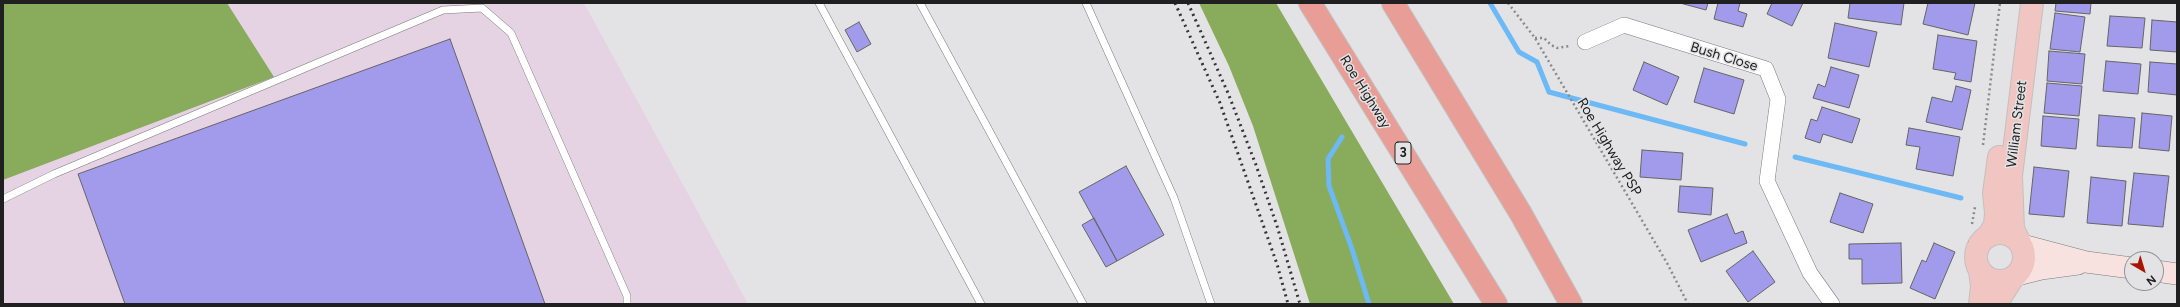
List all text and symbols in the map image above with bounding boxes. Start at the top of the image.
street label: Bush Close [1688,39,1760,75]
street label: Roe Highway [1336,52,1394,132]
street label: William Street [2003,79,2031,169]
street label: Roe Highway PSP [1573,95,1645,199]
road number: 3 [1395,142,1411,164]
north arrow [2124,251,2164,291]
text: N [2144,272,2158,288]

